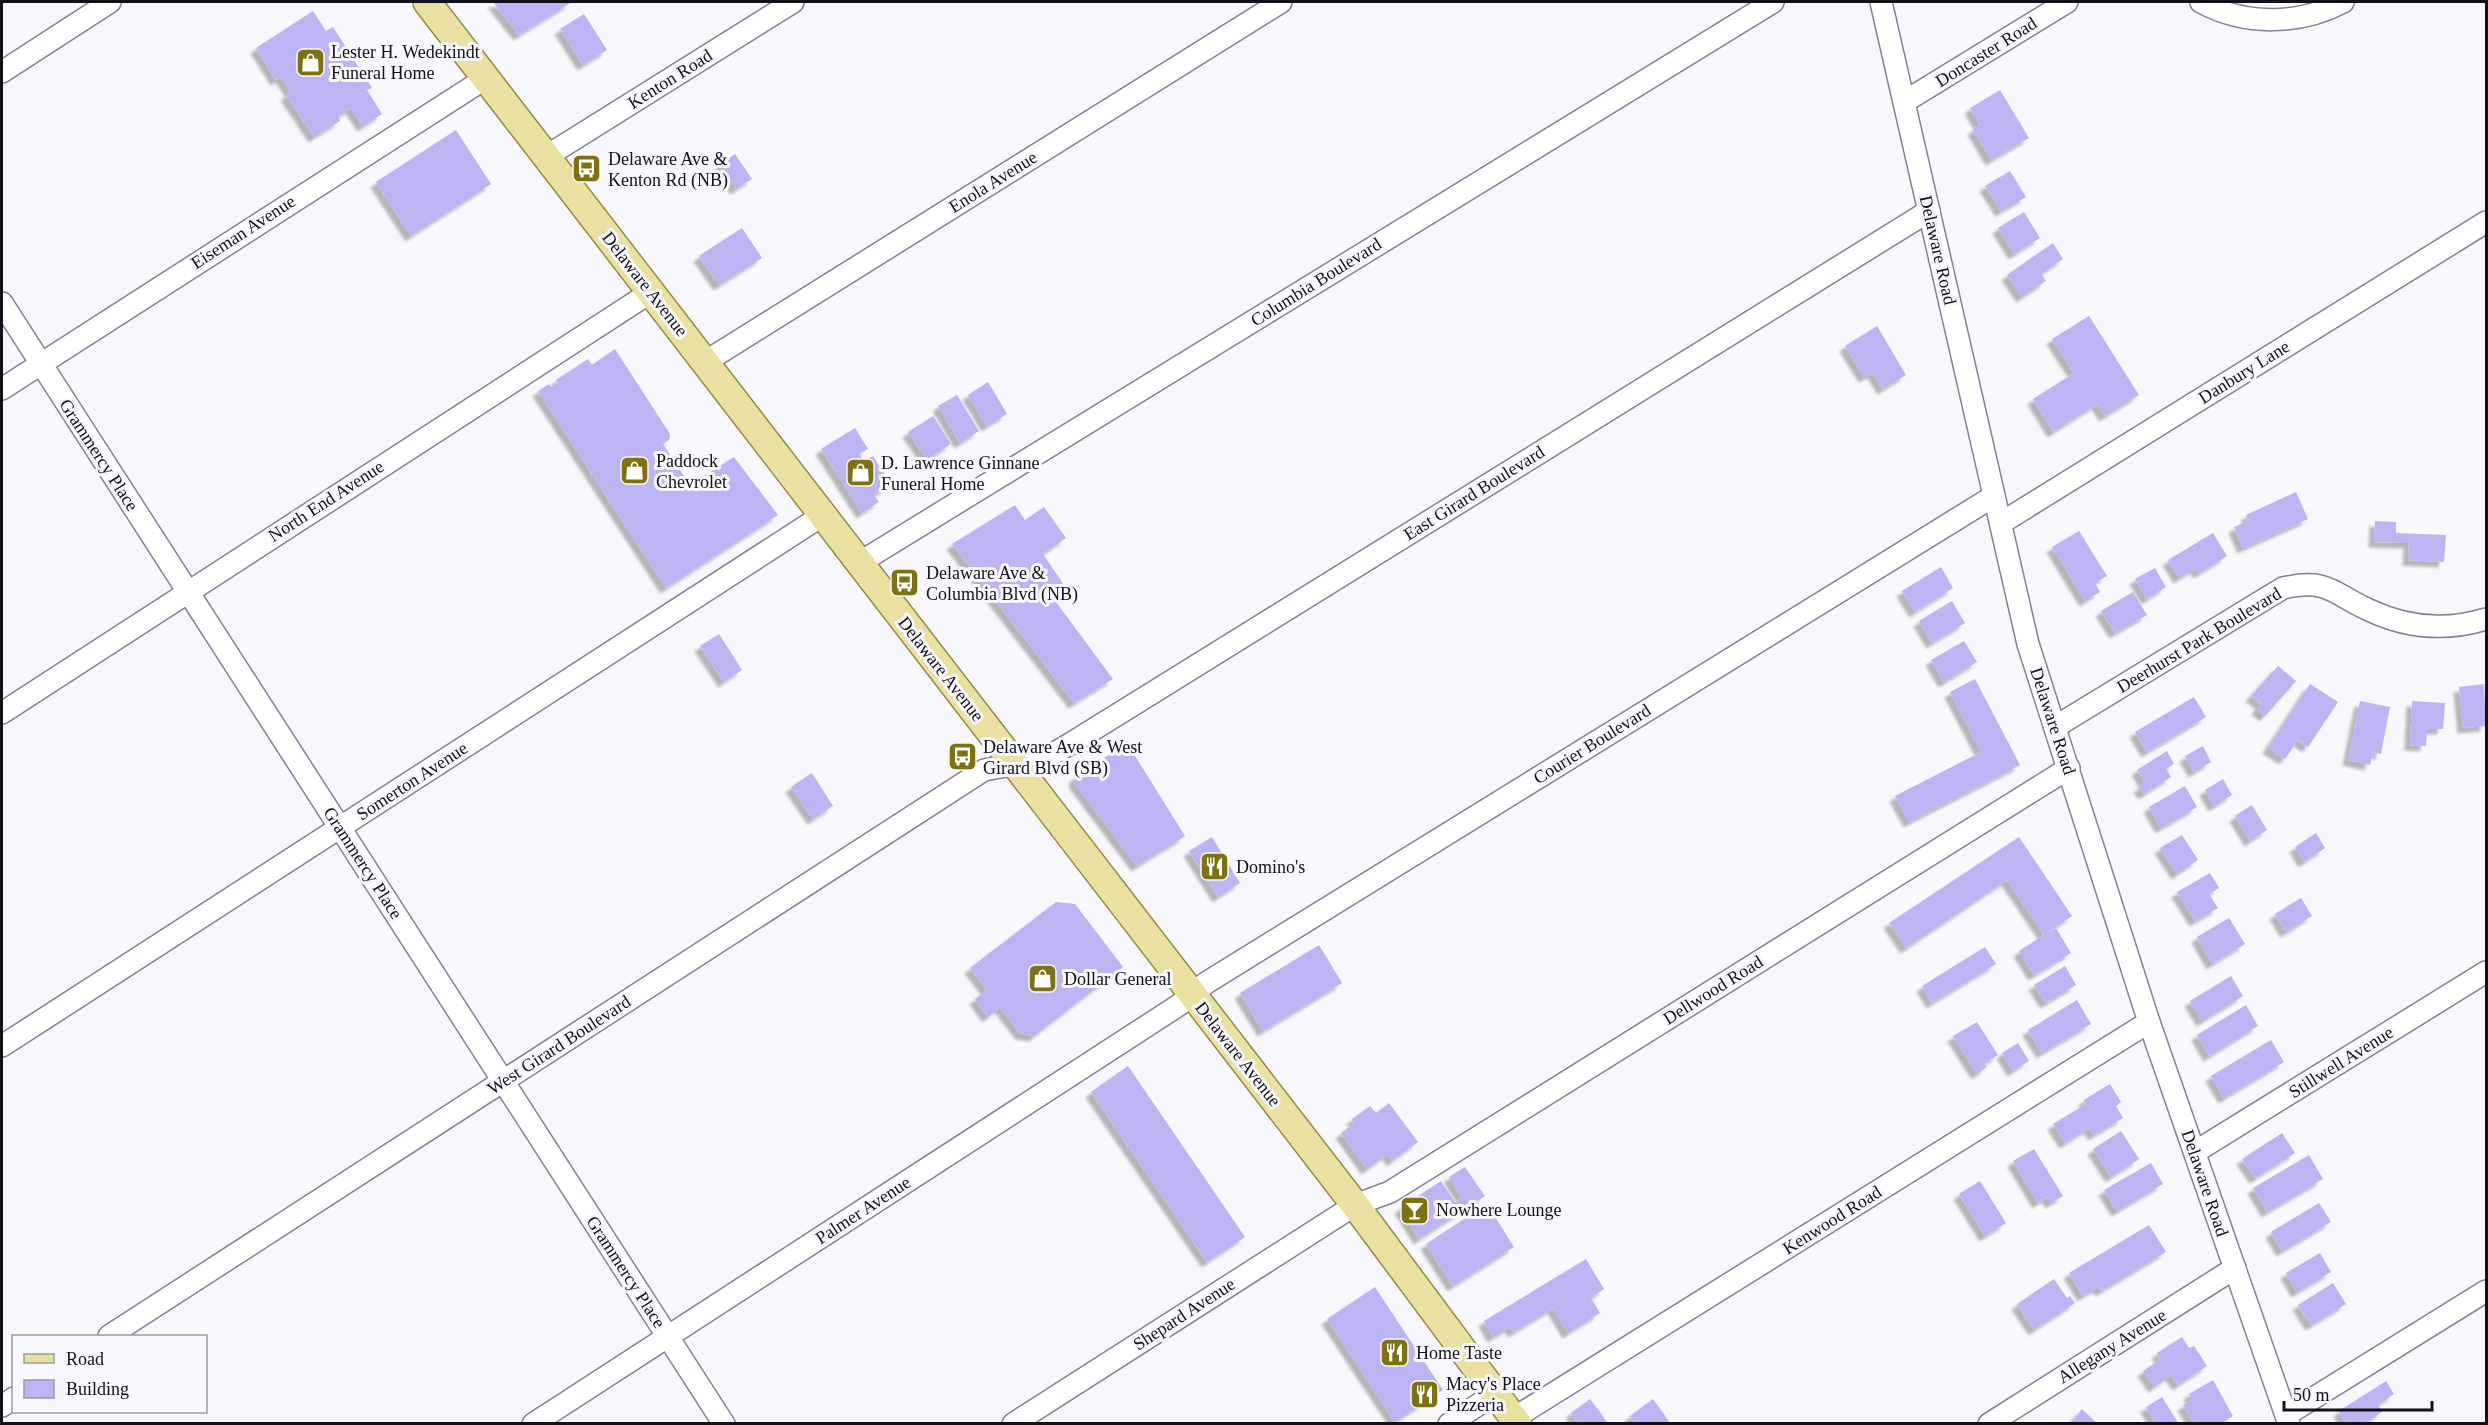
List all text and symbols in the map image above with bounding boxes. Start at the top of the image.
street label: Doncaster Road [1932,13,2040,91]
place label: Lester H. Wedekindt Funeral Home [331,42,480,83]
street label: Kenton Road [624,45,716,113]
shop icon: Lester H. Wedekindt Funeral Home [294,46,326,78]
street label: Enola Avenue [945,147,1041,217]
place label: Delaware Ave & Kenton Rd (NB) [608,149,728,191]
bus stop icon: Delaware Ave & Kenton Rd (NB) [571,153,603,185]
street label: Eiseman Avenue [187,191,299,273]
street label: Delaware Road [1916,193,1960,307]
street label: Delaware Avenue [598,228,692,340]
street label: Columbia Boulevard [1247,234,1385,330]
street label: Danbury Lane [2195,336,2293,408]
street label: Grammercy Place [55,395,143,515]
street label: East Girard Boulevard [1400,442,1548,544]
place label: Paddock Chevrolet [656,451,727,492]
place label: D. Lawrence Ginnane Funeral Home [881,453,1039,494]
shop icon: Paddock Chevrolet [619,455,651,487]
street label: North End Avenue [265,456,387,546]
shop icon: D. Lawrence Ginnane Funeral Home [844,457,876,489]
place label: Delaware Ave & Columbia Blvd (NB) [926,563,1078,605]
bus stop icon: Delaware Ave & Columbia Blvd (NB) [889,567,921,599]
street label: Deerhurst Park Boulevard [2113,583,2285,697]
street label: Delaware Avenue [894,613,988,725]
street label: Delaware Road [2026,665,2080,777]
street label: Courier Boulevard [1530,700,1654,788]
place label: Delaware Ave & West Girard Blvd (SB) [983,737,1142,779]
street label: Somerton Avenue [353,738,471,824]
bus stop icon: Delaware Ave & West Girard Blvd (SB) [946,741,978,773]
street label: Grammercy Place [319,803,407,923]
restaurant icon: Domino's [1199,851,1231,883]
place label: Domino's [1236,857,1305,877]
street label: Dellwood Road [1660,951,1766,1029]
shop icon: Dollar General [1027,963,1059,995]
place label: Dollar General [1064,969,1171,989]
street label: West Girard Boulevard [484,991,634,1099]
street label: Delaware Avenue [1191,998,1285,1110]
street label: Stillwell Avenue [2285,1022,2397,1102]
street label: Delaware Road [2177,1127,2233,1239]
street label: Palmer Avenue [812,1172,914,1248]
street label: Kenwood Road [1779,1182,1885,1258]
bar icon: Nowhere Lounge [1399,1194,1431,1226]
place label: Nowhere Lounge [1436,1200,1561,1220]
street label: Grammercy Place [582,1212,670,1332]
street label: Shepard Avenue [1129,1274,1239,1354]
street label: Allegany Avenue [2054,1305,2170,1387]
legend [12,1335,207,1413]
restaurant icon: Home Taste [1379,1337,1411,1369]
place label: Home Taste [1416,1343,1502,1363]
text: Road [66,1349,104,1369]
place label: Macy's Place Pizzeria [1446,1374,1541,1415]
scale bar [2284,1374,2432,1412]
restaurant icon: Macy's Place Pizzeria [1409,1378,1441,1410]
text: Building [66,1379,129,1399]
text: 50 m [2293,1385,2330,1405]

